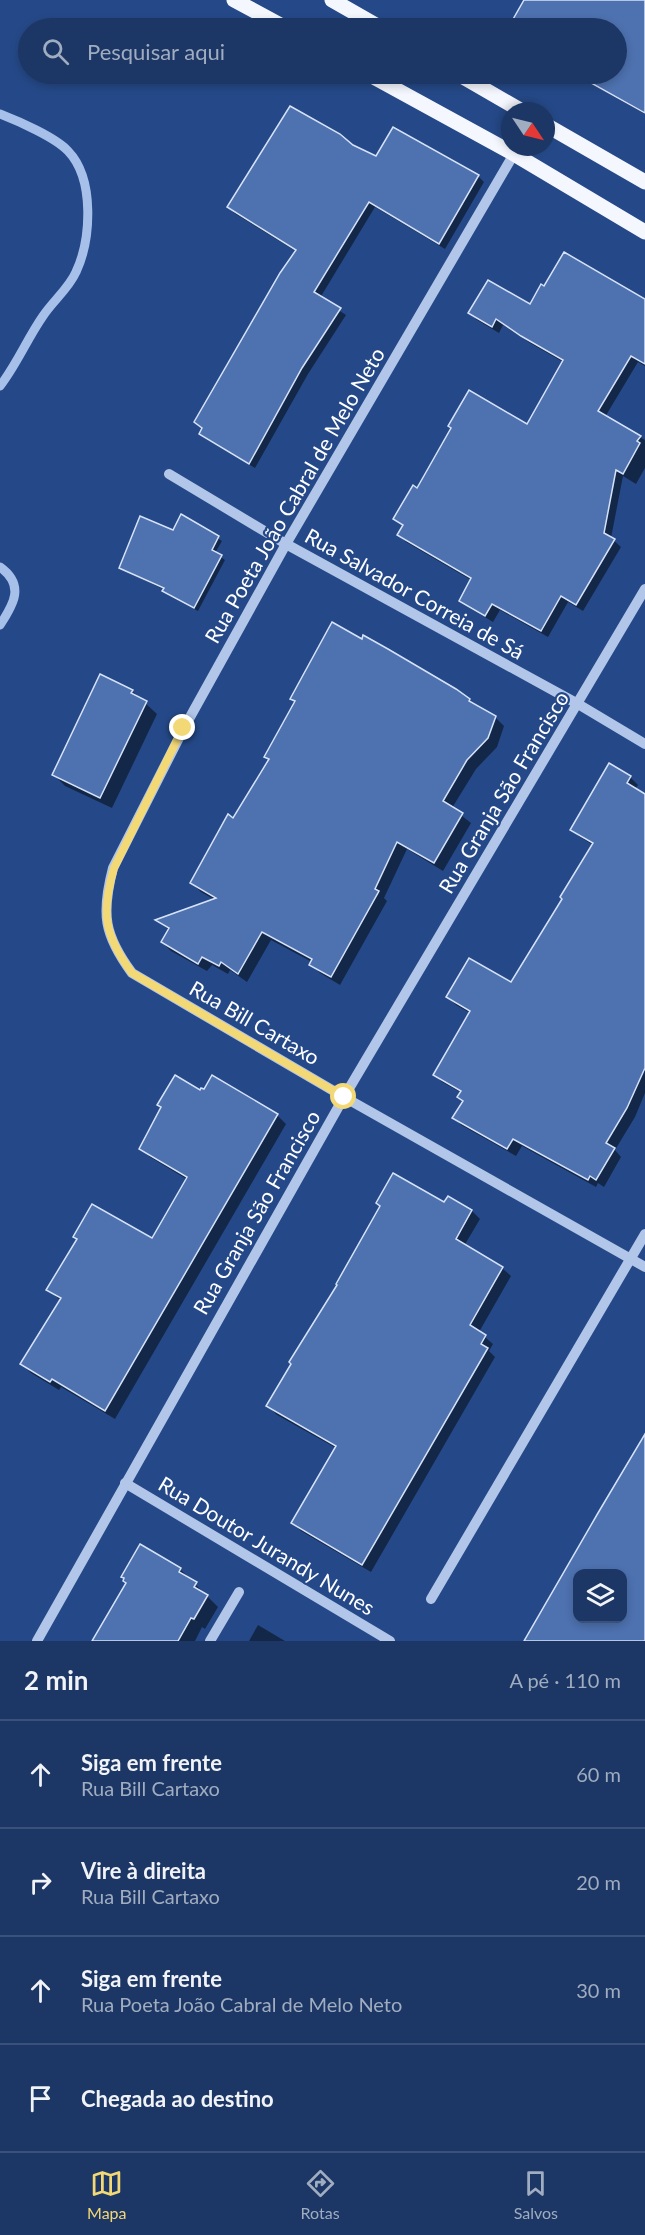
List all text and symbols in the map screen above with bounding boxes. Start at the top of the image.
search box [18,18,627,84]
icon: search [39,35,72,68]
text: Pesquisar aqui [87,38,225,65]
north arrow [501,102,555,156]
street label: Rua Poeta João Cabral de Melo Neto [199,343,389,647]
street label: Rua Salvador Correia de Sá [301,522,529,664]
street label: Rua Granja São Francisco [433,686,573,898]
route end [169,714,195,740]
street label: Rua Bill Cartaxo [186,975,325,1069]
route start [330,1083,356,1109]
street label: Rua Granja São Francisco [187,1105,325,1318]
street label: Rua Doutor Jurandy Nunes [154,1470,380,1620]
map controls [573,1569,627,1623]
button: layers [573,1569,627,1623]
text: 2 min [24,1664,88,1696]
text: A pé · 110 m [509,1668,621,1692]
text: Siga em frente [81,1749,222,1776]
icon: ahead [24,1758,57,1791]
text: 60 m [576,1762,621,1786]
text: Rua Bill Cartaxo [81,1776,220,1800]
text: Vire à direita [81,1857,206,1884]
icon: right [24,1866,57,1899]
text: 20 m [576,1870,621,1894]
text: Rua Bill Cartaxo [81,1884,220,1908]
text: Siga em frente [81,1965,222,1992]
icon: ahead [24,1974,57,2007]
text: 30 m [576,1978,621,2002]
text: Rua Poeta João Cabral de Melo Neto [81,1992,402,2016]
icon: arrive [24,2082,57,2115]
text: Chegada ao destino [81,2085,274,2112]
tab: Mapa [87,2167,127,2222]
tab: Rotas [301,2167,340,2222]
tab: Salvos [514,2167,558,2222]

